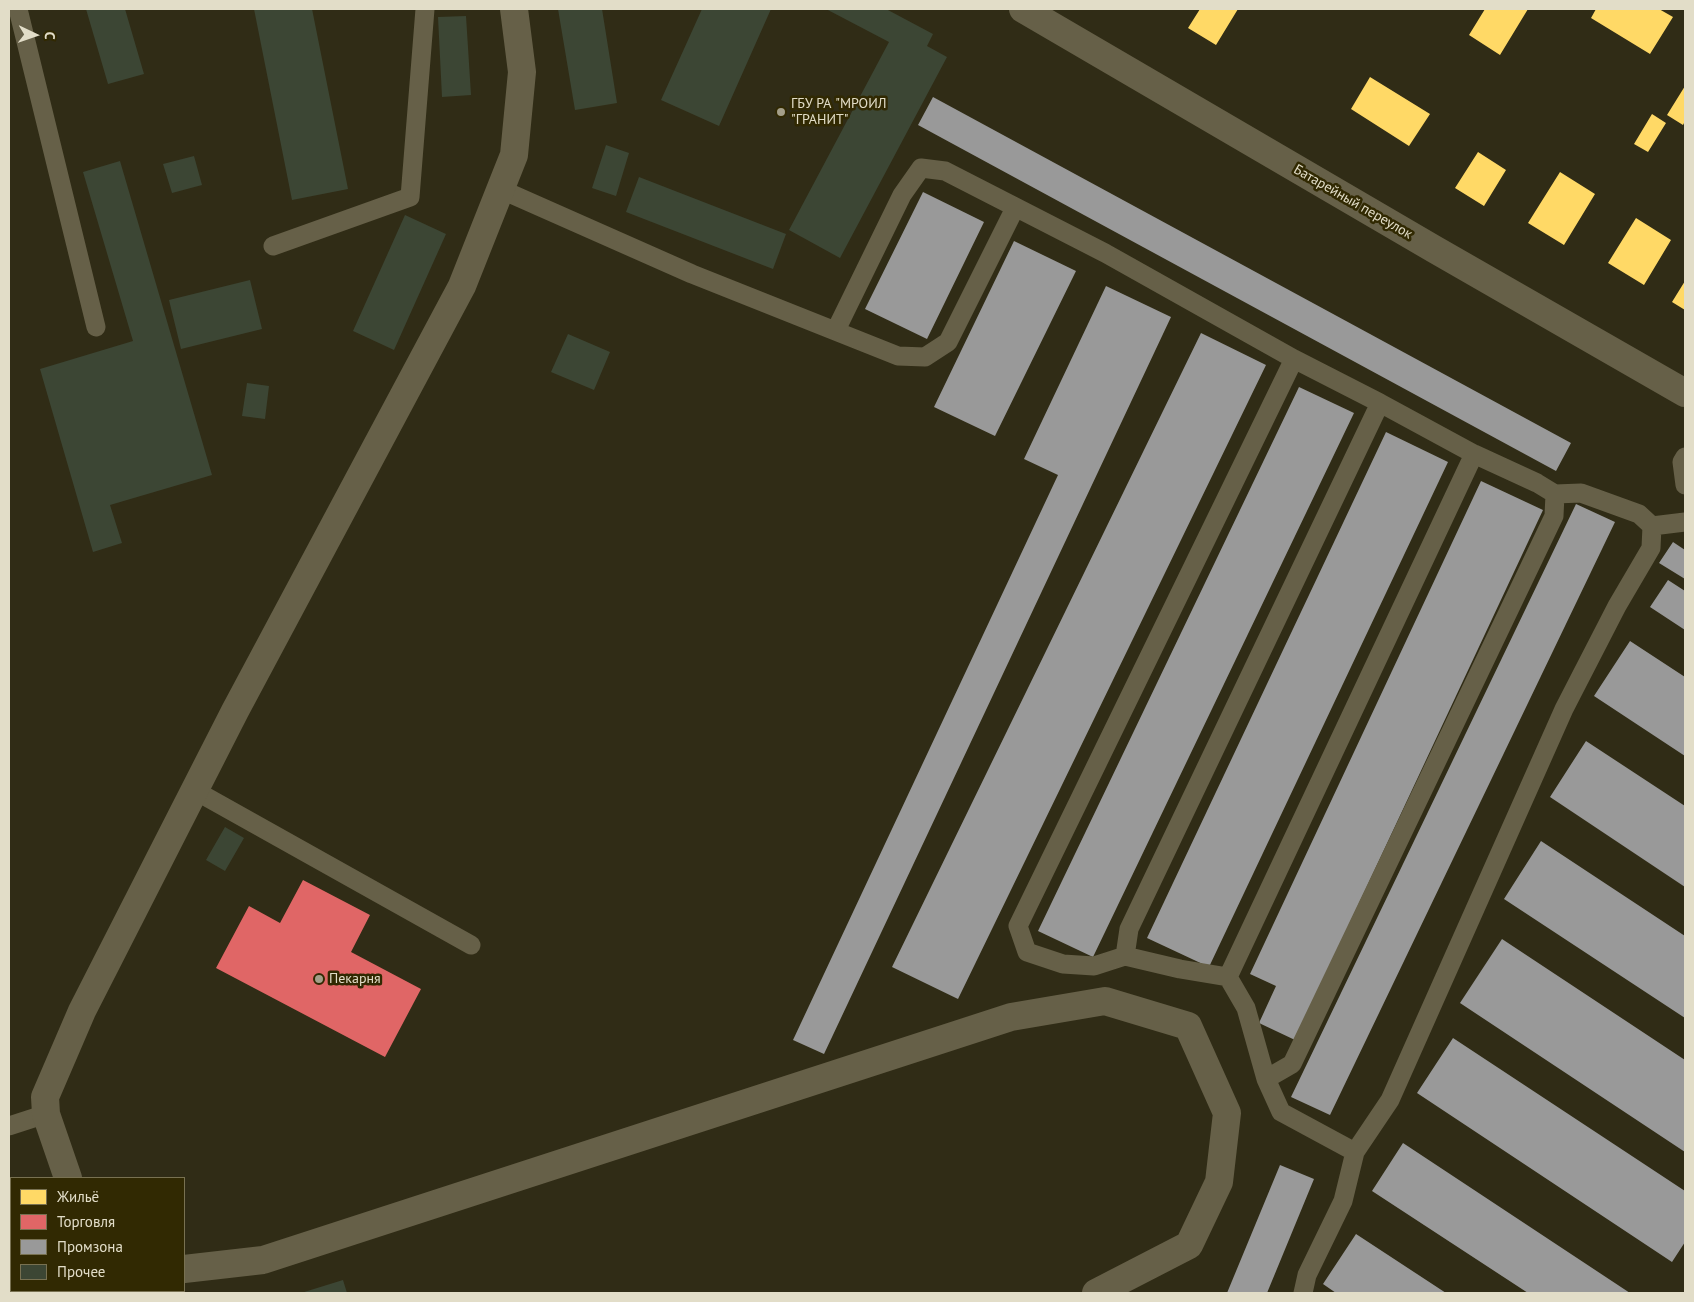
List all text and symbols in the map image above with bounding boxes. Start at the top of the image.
north arrow [10,10,60,60]
text: С [41,31,59,40]
place label: ГБУ РА "МРОИЛ "ГРАНИТ" [791,96,886,128]
marker: ГБУ РА "МРОИЛ "ГРАНИТ" [775,106,787,118]
street label: Батарейный переулок [1291,161,1415,243]
place label: Пекарня [329,971,381,987]
marker: Пекарня [313,973,325,985]
legend [10,1177,185,1292]
text: Жильё [57,1187,99,1206]
text: Торговля [57,1212,115,1231]
text: Промзона [57,1237,123,1256]
text: Прочее [57,1262,105,1281]

